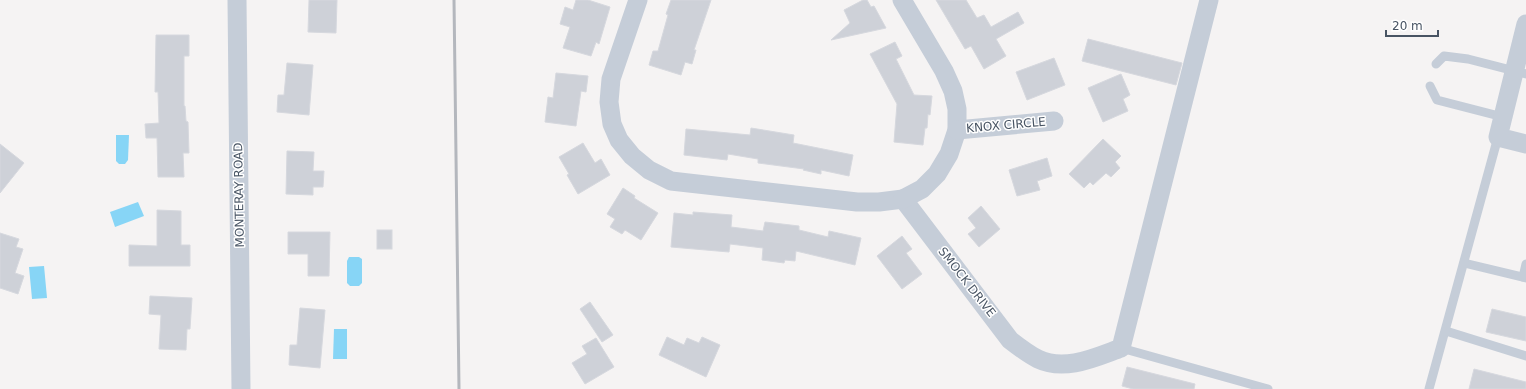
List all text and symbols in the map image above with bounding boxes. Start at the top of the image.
scale bar [1386,12,1438,38]
text: 20 m [1392,19,1423,33]
street label: KNOX CIRCLE [966,115,1046,135]
street label: MONTERAY ROAD [231,142,247,248]
street label: SMOCK DRIVE [936,244,998,320]

